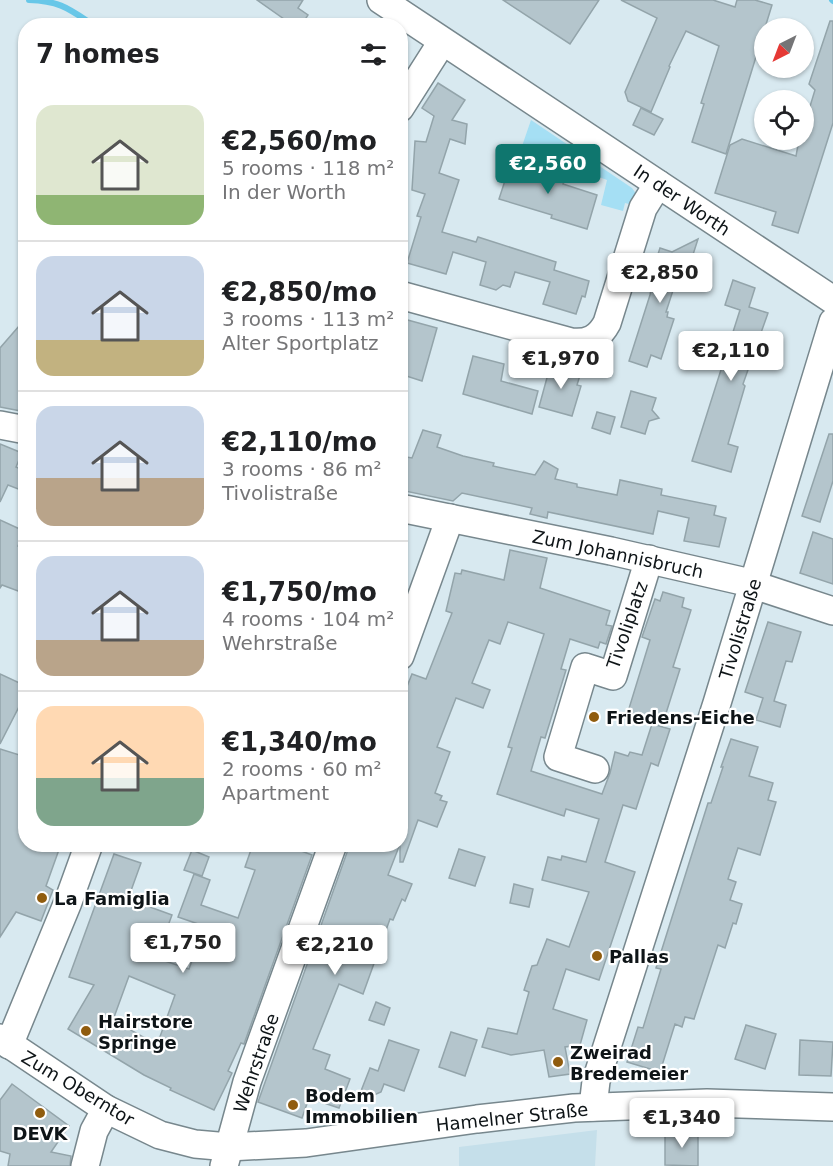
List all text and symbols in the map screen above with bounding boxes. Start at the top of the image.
north arrow [754,18,814,78]
map controls [754,18,814,150]
icon: filters [357,38,390,71]
text: 7 homes [36,39,160,69]
button: locate [754,90,814,150]
text: €2,560/mo [222,126,377,156]
icon: home [84,129,156,201]
pin: €2,560 [499,144,597,195]
text: €2,560 [509,151,587,175]
text: 5 rooms · 118 m² [222,156,394,180]
street label: In der Worth [630,160,734,240]
text: In der Worth [222,180,346,204]
pin: €2,850 [611,253,709,304]
text: €2,850 [621,260,699,284]
text: €2,850/mo [222,277,377,307]
icon: home [84,280,156,352]
text: 3 rooms · 113 m² [222,307,394,331]
text: Alter Sportplatz [222,331,379,355]
pin: €2,110 [682,331,780,382]
text: €2,110 [692,338,770,362]
pin: €1,970 [512,339,610,390]
text: €1,970 [522,346,600,370]
text: €2,110/mo [222,427,377,457]
icon: home [84,430,156,502]
text: 3 rooms · 86 m² [222,457,382,481]
text: Tivolistraße [222,481,338,505]
street label: Zum Johannisbruch [530,526,706,582]
street label: Tivolistraße [714,576,765,683]
text: €1,750/mo [222,577,377,607]
street label: Tivoliplatz [602,579,652,672]
icon: home [84,580,156,652]
text: 4 rooms · 104 m² [222,607,394,631]
text: Wehrstraße [222,631,337,655]
place label: Friedens-Eiche [606,707,755,728]
marker: Friedens-Eiche [587,710,601,724]
text: €1,340/mo [222,727,377,757]
icon: home [84,730,156,802]
text: 2 rooms · 60 m² [222,757,382,781]
text: Apartment [222,781,329,805]
place label: La Famiglia [54,888,170,909]
marker: La Famiglia [35,891,49,905]
pin: €1,750 [134,923,232,974]
pin: €2,210 [286,925,384,976]
text: €1,750 [144,930,222,954]
text: €2,210 [296,932,374,956]
place label: Pallas [609,946,669,967]
marker: Pallas [590,949,604,963]
street label: Wehrstraße [229,1010,283,1116]
place label: Hairstore Springe [98,1011,193,1053]
marker: Hairstore Springe [79,1024,93,1038]
place label: Zweirad Bredemeier [570,1042,688,1084]
street label: Zum Oberntor [18,1046,139,1130]
marker: Zweirad Bredemeier [551,1055,565,1069]
place label: Bodem Immobilien [305,1085,418,1127]
marker: Bodem Immobilien [286,1098,300,1112]
pin: €1,340 [633,1098,731,1149]
street label: Hamelner Straße [435,1099,589,1135]
text: €1,340 [643,1105,721,1129]
marker: DEVK [33,1106,47,1120]
place label: DEVK [12,1123,69,1144]

